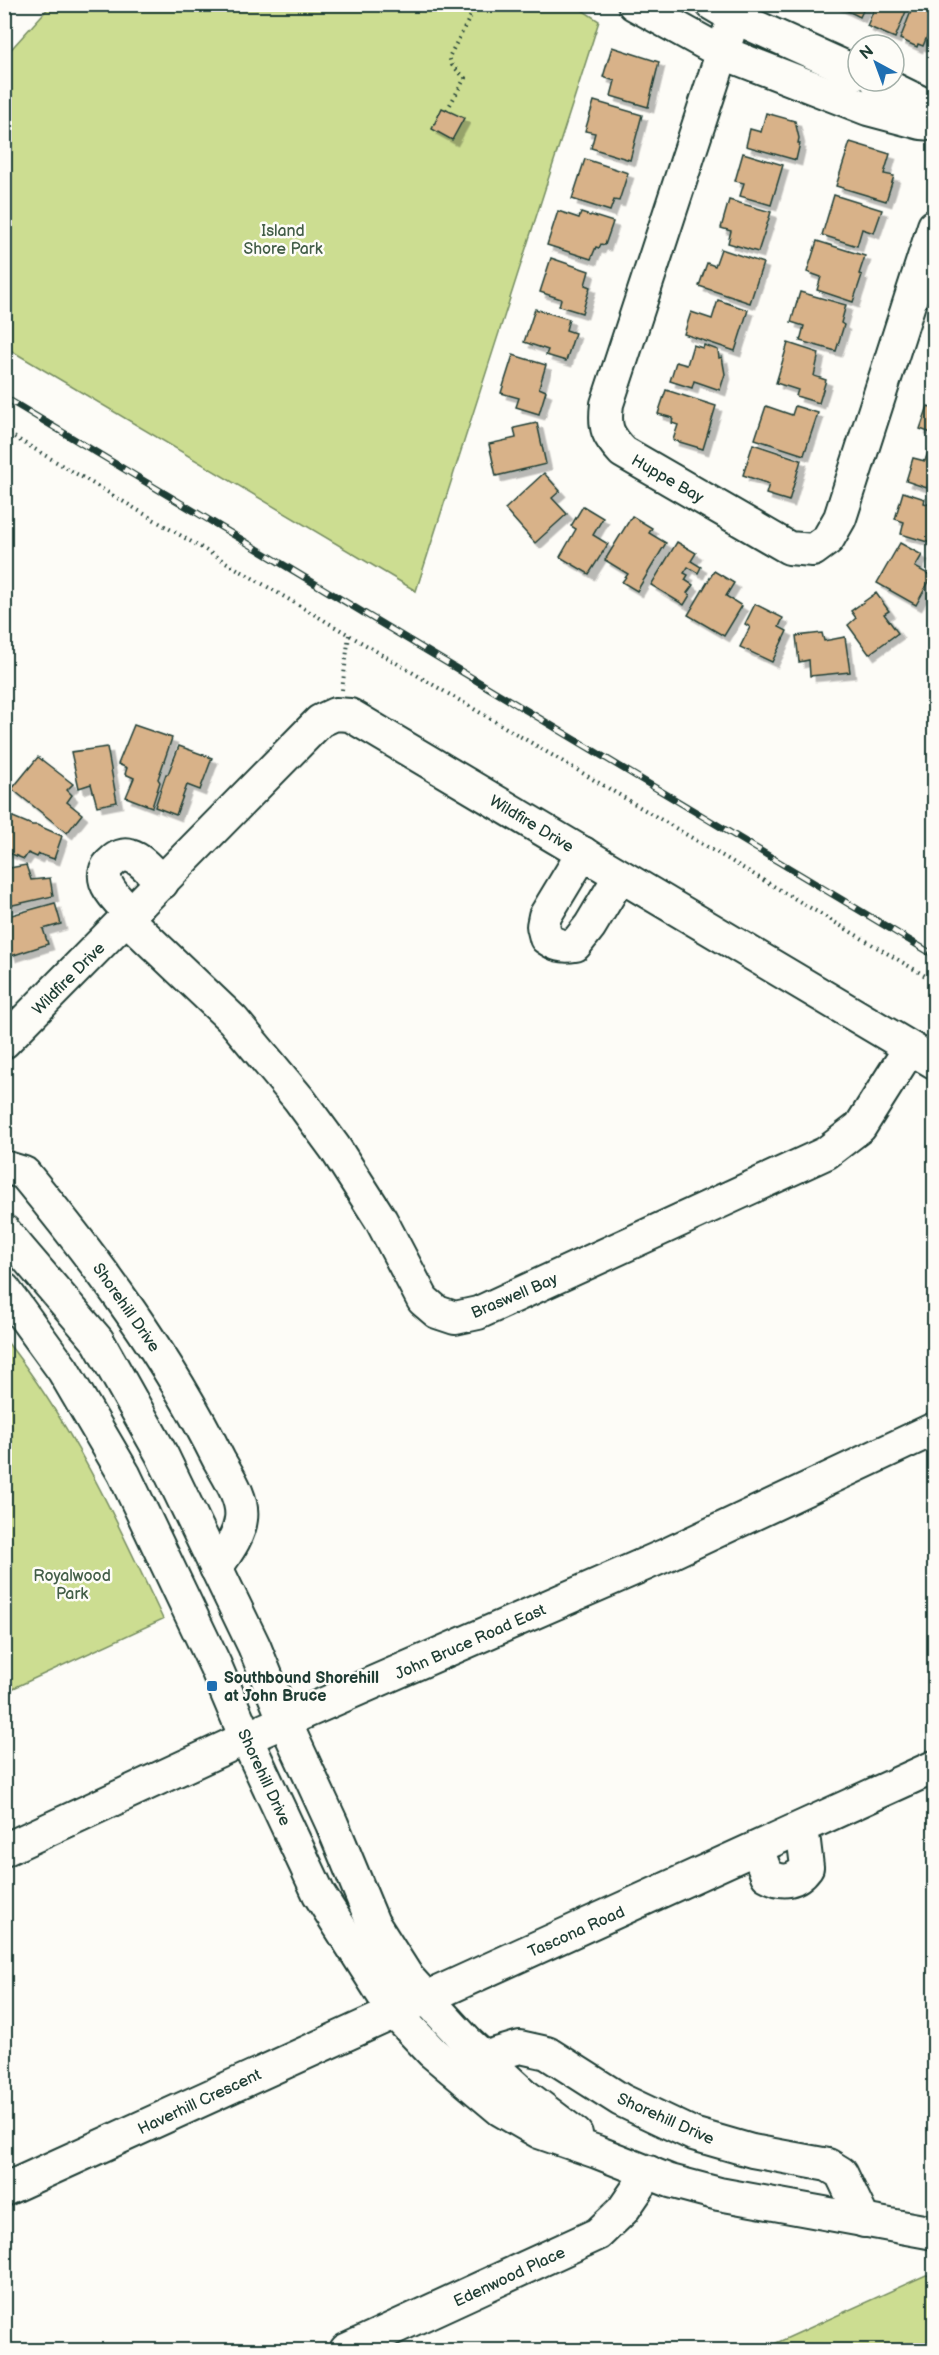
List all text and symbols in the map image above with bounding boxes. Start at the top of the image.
north arrow [846,33,906,93]
text: N [856,42,878,64]
park label: Island Shore Park [244,222,323,259]
street label: Huppe Bay [628,451,707,508]
street label: Wildfire Drive [486,792,577,857]
street label: Wildfire Drive [29,938,110,1019]
street label: Shorehill Drive [88,1260,164,1356]
street label: Braswell Bay [468,1269,561,1323]
park label: Royalwood Park [33,1567,111,1604]
street label: John Bruce Road East [392,1601,549,1684]
place label: Southbound Shorehill at John Bruce [224,1669,379,1706]
marker: Southbound Shorehill at John Bruce [205,1679,219,1693]
street label: Shorehill Drive [233,1726,294,1829]
street label: Tascona Road [525,1903,628,1962]
street label: Haverhill Crescent [135,2065,264,2139]
street label: Shorehill Drive [614,2089,717,2149]
street label: Edenwood Place [451,2243,569,2312]

